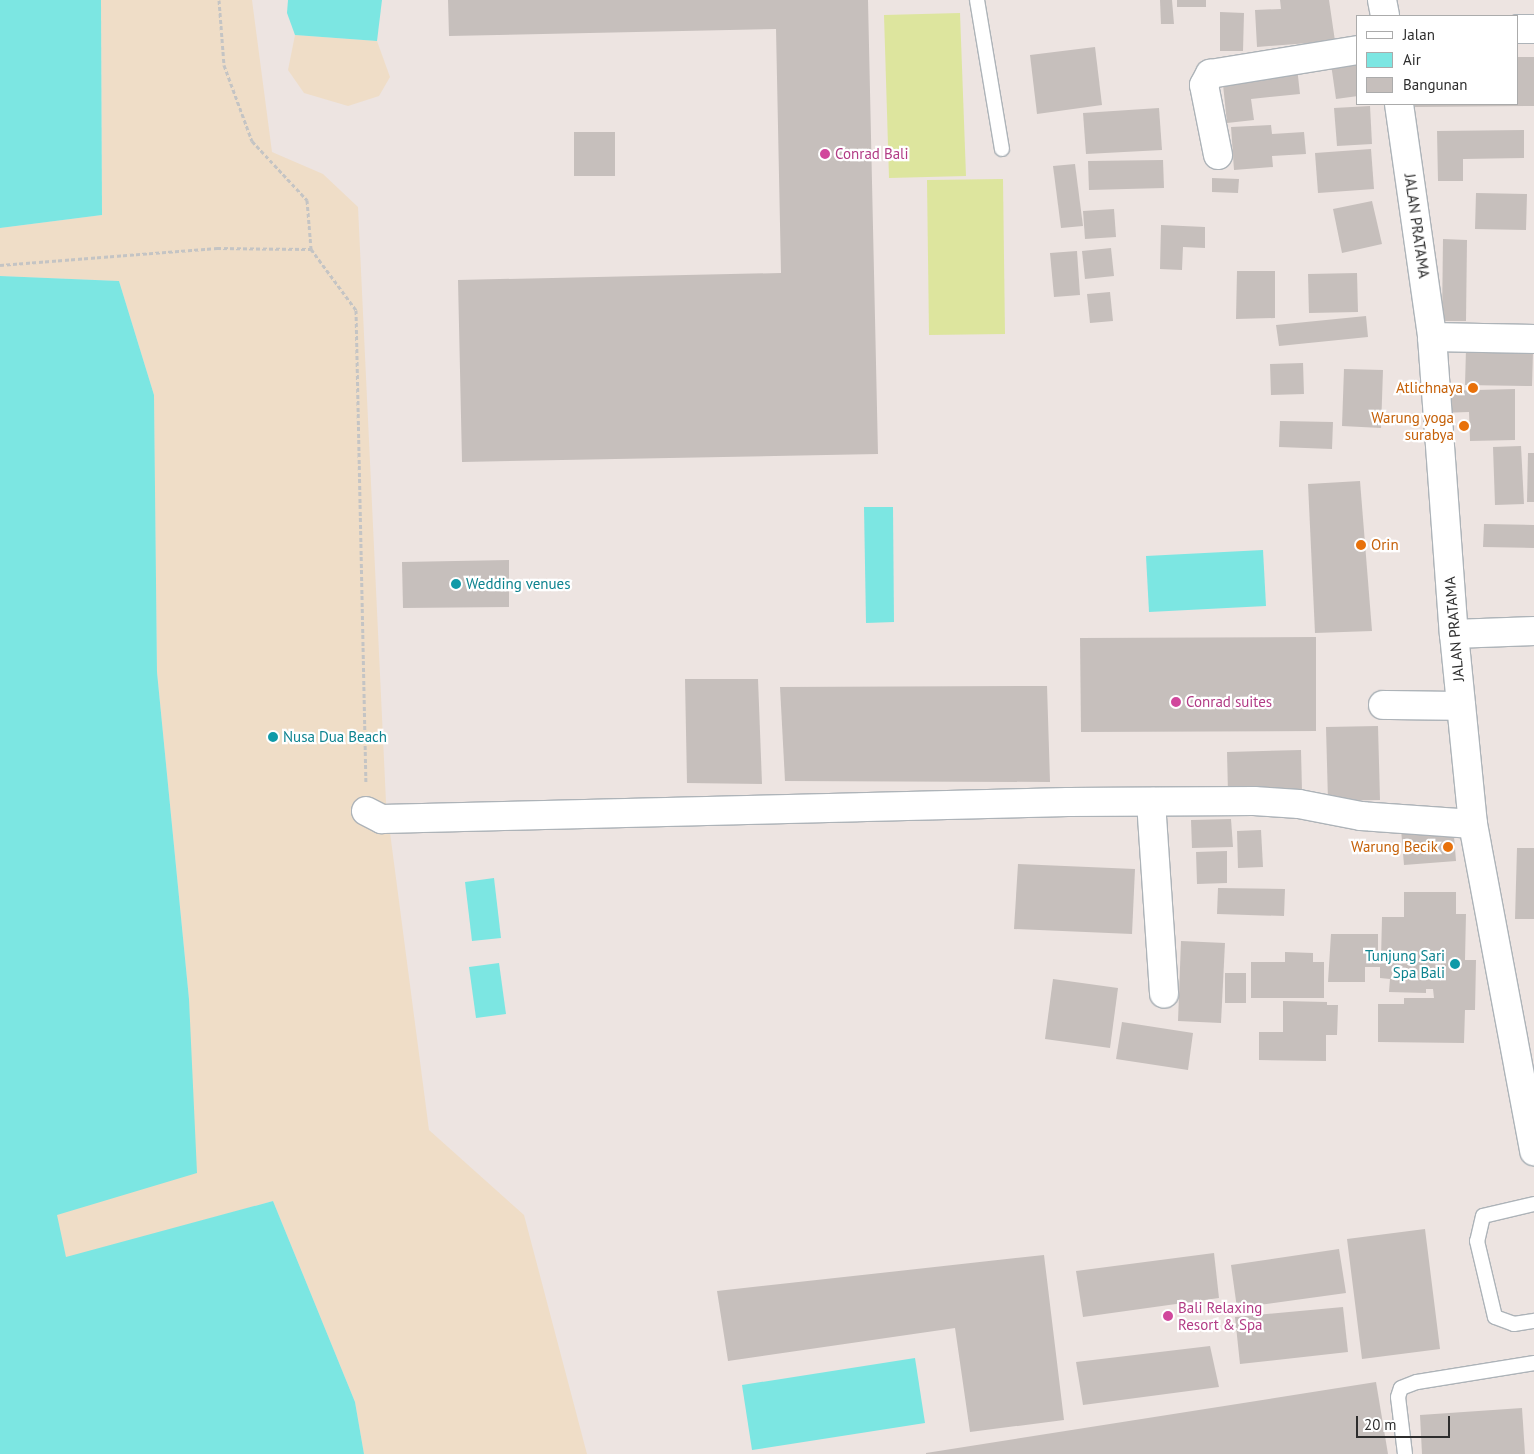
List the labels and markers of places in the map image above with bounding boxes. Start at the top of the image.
place label: Conrad Bali [835,145,908,163]
marker: Conrad Bali [819,148,831,160]
place label: Atlichnaya [1396,379,1463,397]
marker: Atlichnaya [1467,382,1479,394]
place label: Warung yoga surabya [1371,408,1454,443]
marker: Warung yoga surabya [1458,420,1470,432]
place label: Orin [1371,536,1399,554]
marker: Orin [1355,539,1367,551]
place label: Wedding venues [466,575,571,593]
marker: Wedding venues [450,578,462,590]
place label: Conrad suites [1186,693,1272,711]
marker: Conrad suites [1170,696,1182,708]
place label: Nusa Dua Beach [283,728,387,746]
marker: Nusa Dua Beach [267,731,279,743]
place label: Warung Becik [1351,838,1438,856]
marker: Warung Becik [1442,841,1454,853]
place label: Tunjung Sari Spa Bali [1365,946,1445,981]
marker: Tunjung Sari Spa Bali [1449,958,1461,970]
place label: Bali Relaxing Resort & Spa [1178,1298,1263,1333]
marker: Bali Relaxing Resort & Spa [1162,1310,1174,1322]

